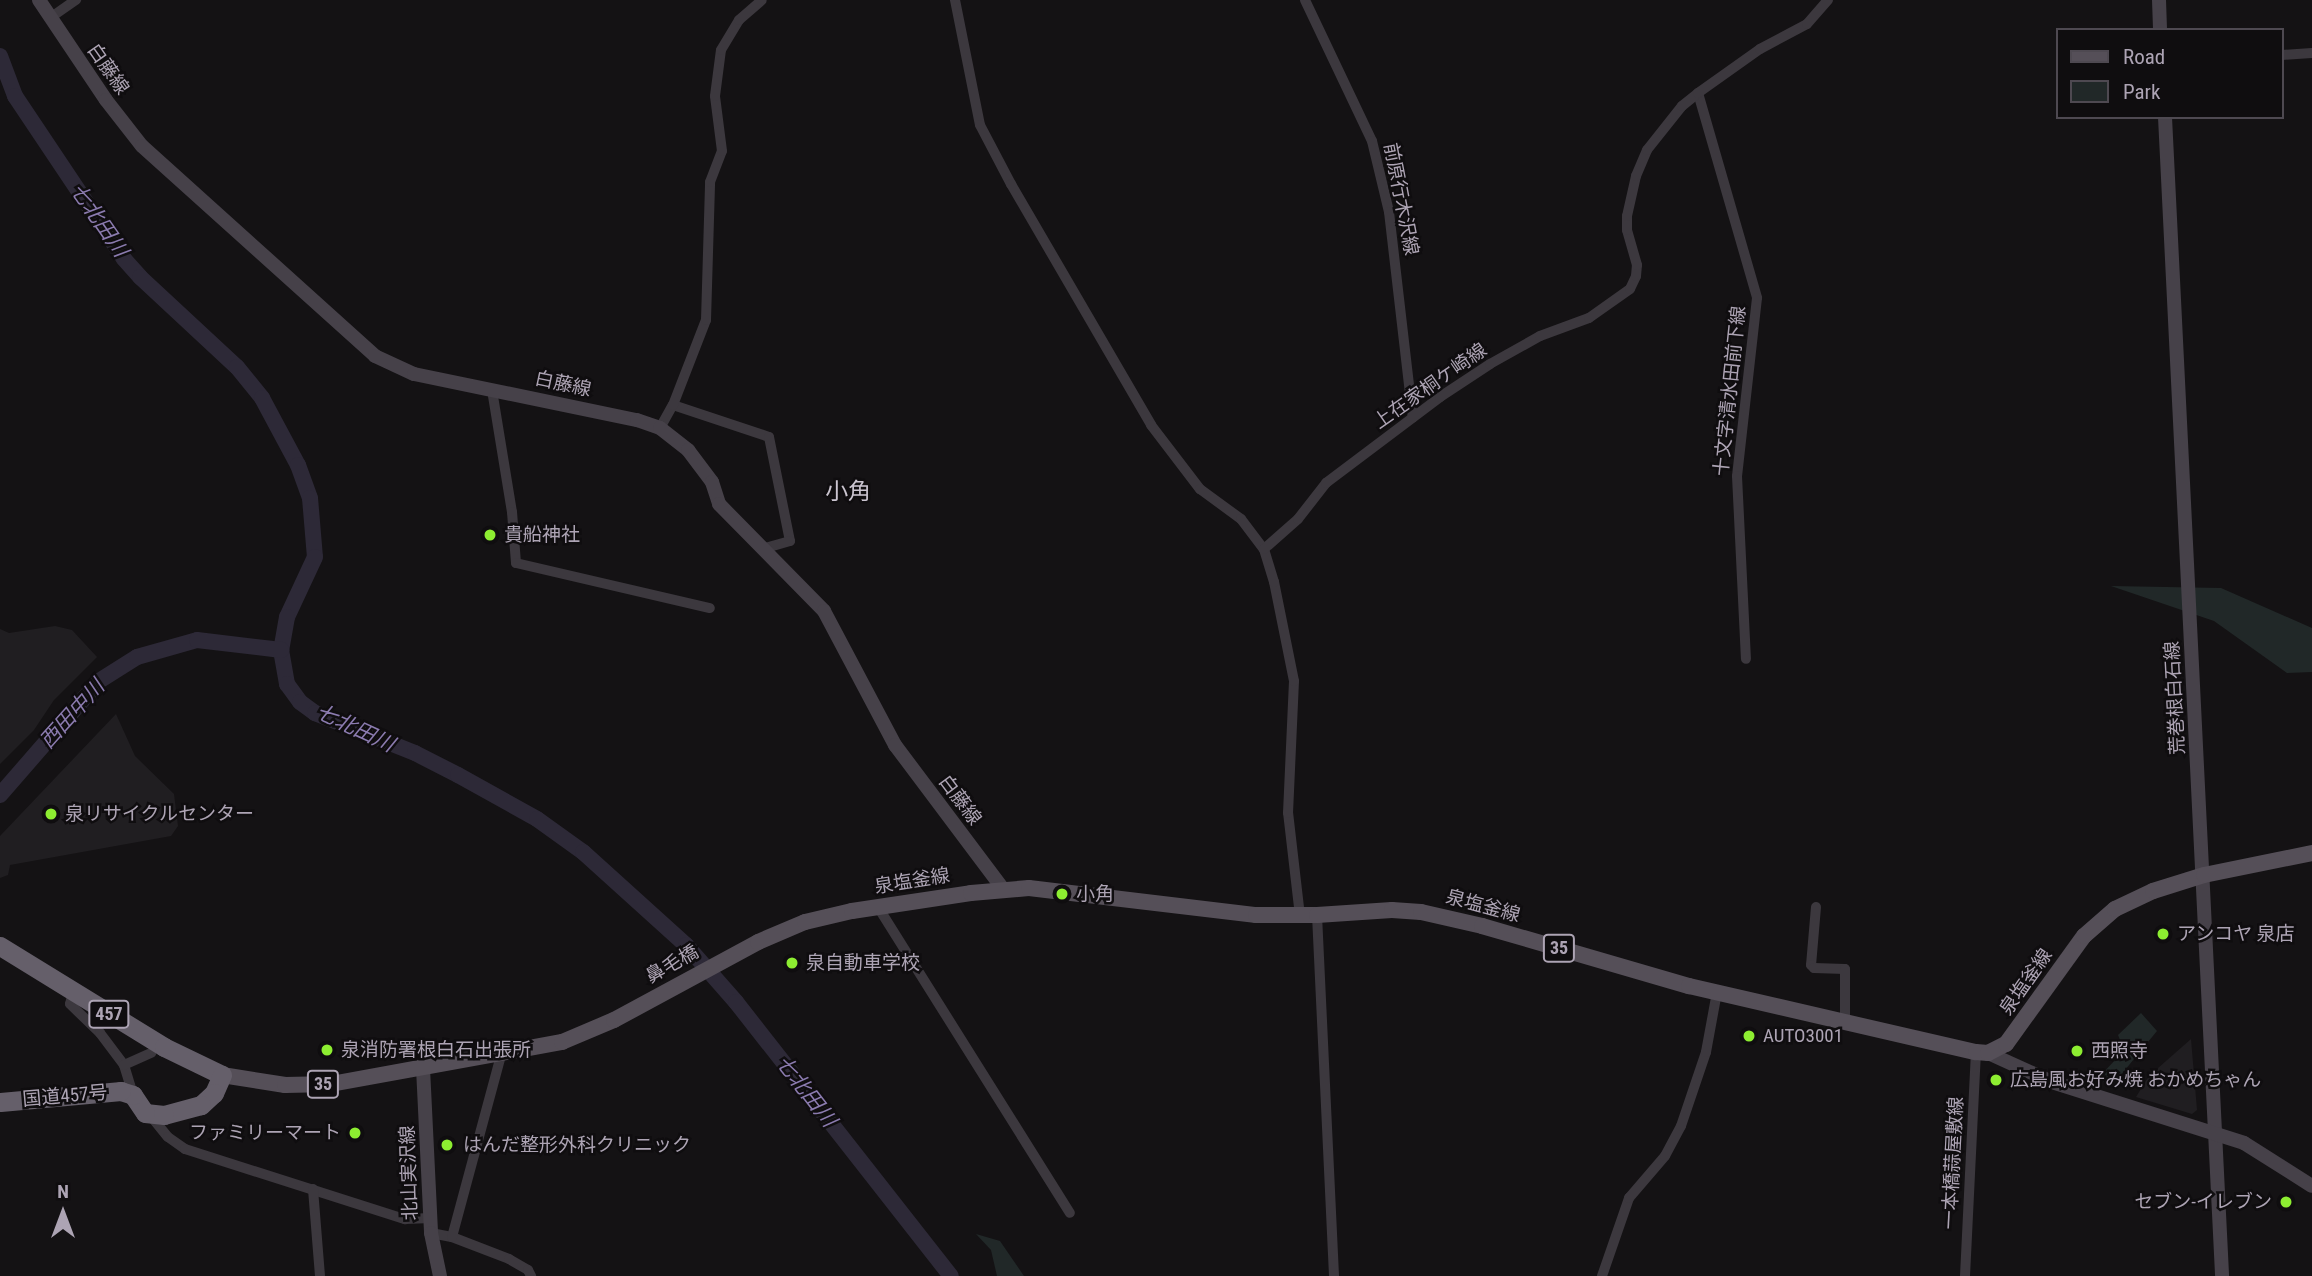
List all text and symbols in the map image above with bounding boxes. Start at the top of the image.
legend [2056,28,2284,119]
street label: 白藤線 [82,39,134,99]
text: Road [2123,45,2165,69]
text: Park [2123,80,2160,104]
street label: 前原行木沢線 [1379,141,1423,257]
water label: 七北田川 [65,178,133,262]
street label: 十文字清水田前下線 [1710,305,1750,477]
street label: 上在家桐ケ崎線 [1369,339,1491,433]
street label: 白藤線 [533,367,593,401]
district label: 小角 [825,478,871,506]
place label: 貴船神社 [504,524,580,546]
marker: 貴船神社 [482,527,498,543]
street label: 荒巻根白石線 [2161,640,2189,756]
water label: 西田中川 [35,674,109,754]
water label: 七北田川 [312,699,398,757]
street label: 白藤線 [934,770,986,830]
place label: 泉リサイクルセンター [65,803,255,825]
marker: 泉リサイクルセンター [43,806,59,822]
street label: 泉塩釜線 [873,864,951,898]
place label: 小角 [1076,883,1114,905]
street label: 泉塩釜線 [1443,885,1523,927]
marker: 小角 [1054,886,1070,902]
place label: アンコヤ 泉店 [2177,923,2295,945]
marker: アンコヤ 泉店 [2155,926,2171,942]
road number: 35 [1542,933,1576,962]
street label: 鼻毛橋 [642,940,702,988]
street label: 泉塩釜線 [1995,944,2057,1020]
place label: 泉自動車学校 [806,952,920,974]
marker: 泉自動車学校 [784,955,800,971]
road number: 457 [88,1000,130,1028]
place label: AUTO3001 [1763,1025,1843,1047]
marker: AUTO3001 [1741,1028,1757,1044]
place label: 泉消防署根白石出張所 [341,1039,531,1061]
place label: 西照寺 [2091,1040,2148,1062]
marker: 泉消防署根白石出張所 [319,1042,335,1058]
marker: 西照寺 [2069,1043,2085,1059]
water label: 七北田川 [770,1050,842,1132]
place label: 広島風お好み焼 おかめちゃん [2010,1069,2261,1091]
road number: 35 [306,1070,340,1098]
marker: 広島風お好み焼 おかめちゃん [1988,1072,2004,1088]
street label: 国道457号 [22,1081,108,1111]
street label: 一本橋蒜屋敷線 [1938,1096,1968,1230]
place label: ファミリーマート [189,1122,341,1144]
marker: ファミリーマート [347,1125,363,1141]
street label: 北山実沢線 [396,1125,422,1221]
place label: はんだ整形外科クリニック [463,1134,691,1156]
marker: はんだ整形外科クリニック [437,1135,457,1155]
north arrow [28,1178,98,1248]
text: N [57,1180,69,1203]
place label: セブン-イレブン [2134,1191,2272,1213]
marker: セブン-イレブン [2278,1194,2294,1210]

